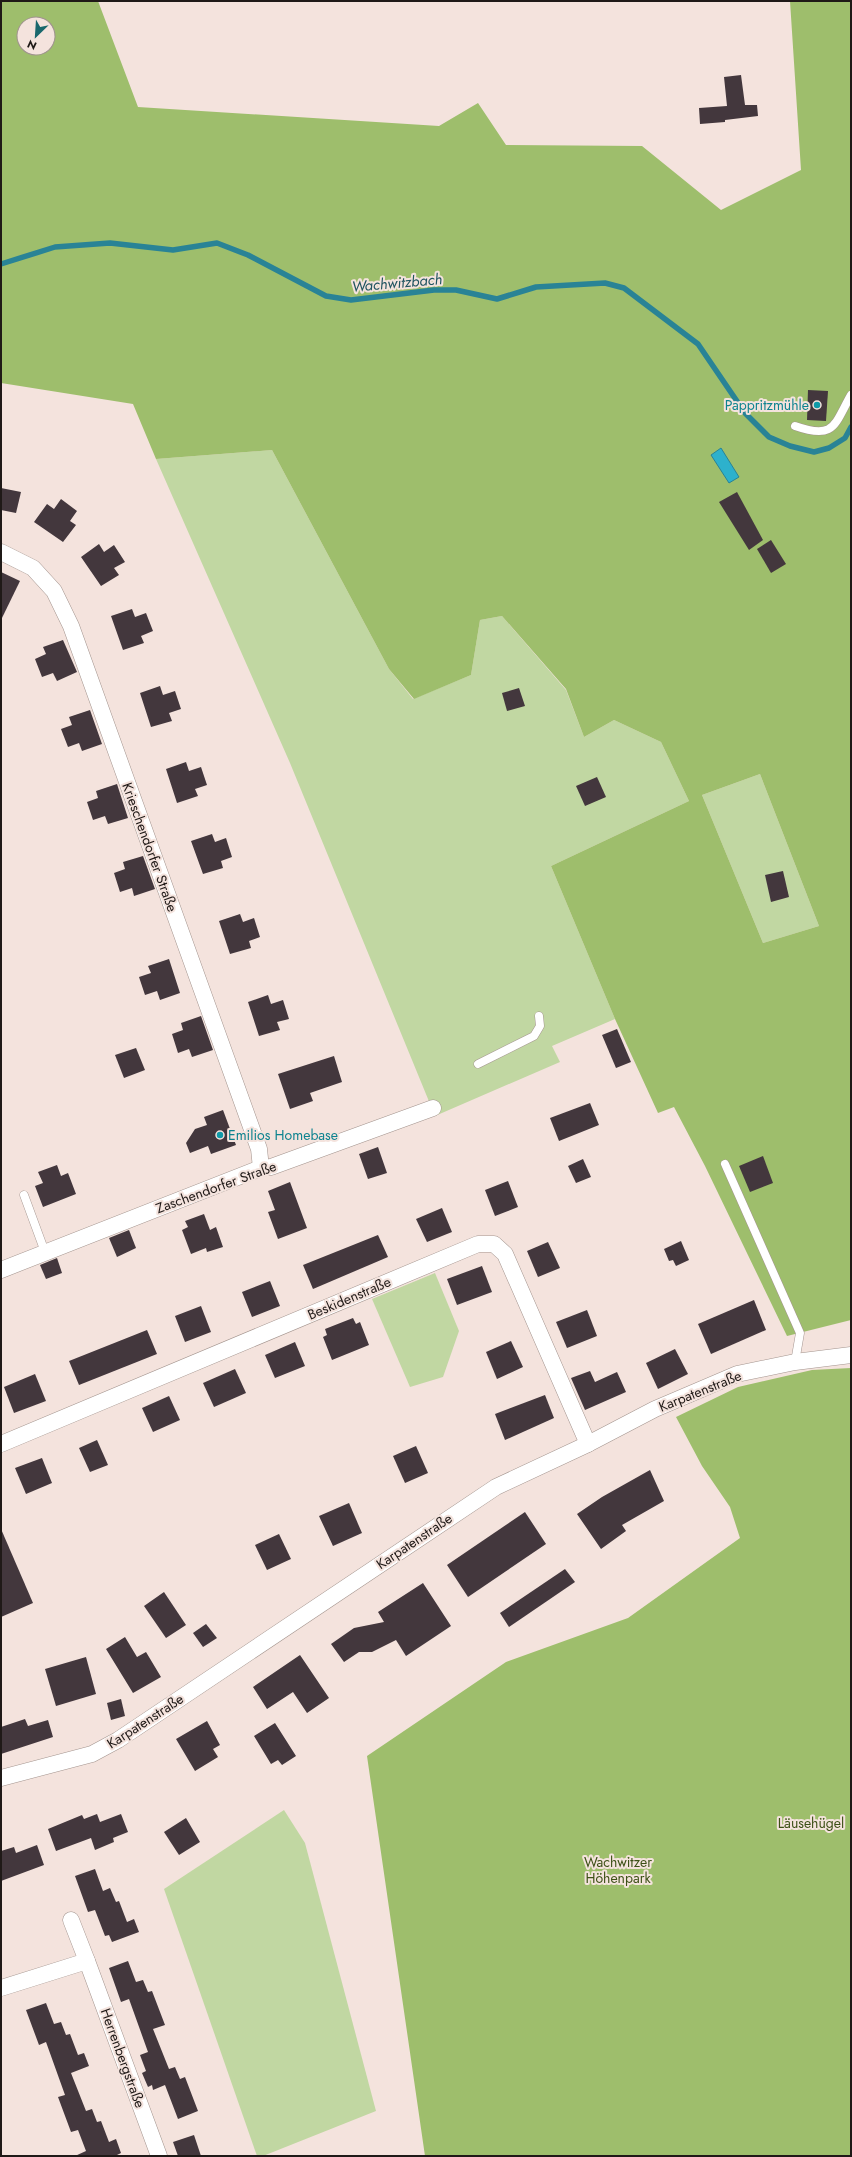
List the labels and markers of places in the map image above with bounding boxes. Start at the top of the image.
place label: Pappritzmühle [725,395,809,415]
marker: Pappritzmühle [812,400,822,410]
place label: Emilios Homebase [228,1125,338,1145]
marker: Emilios Homebase [215,1130,225,1140]

